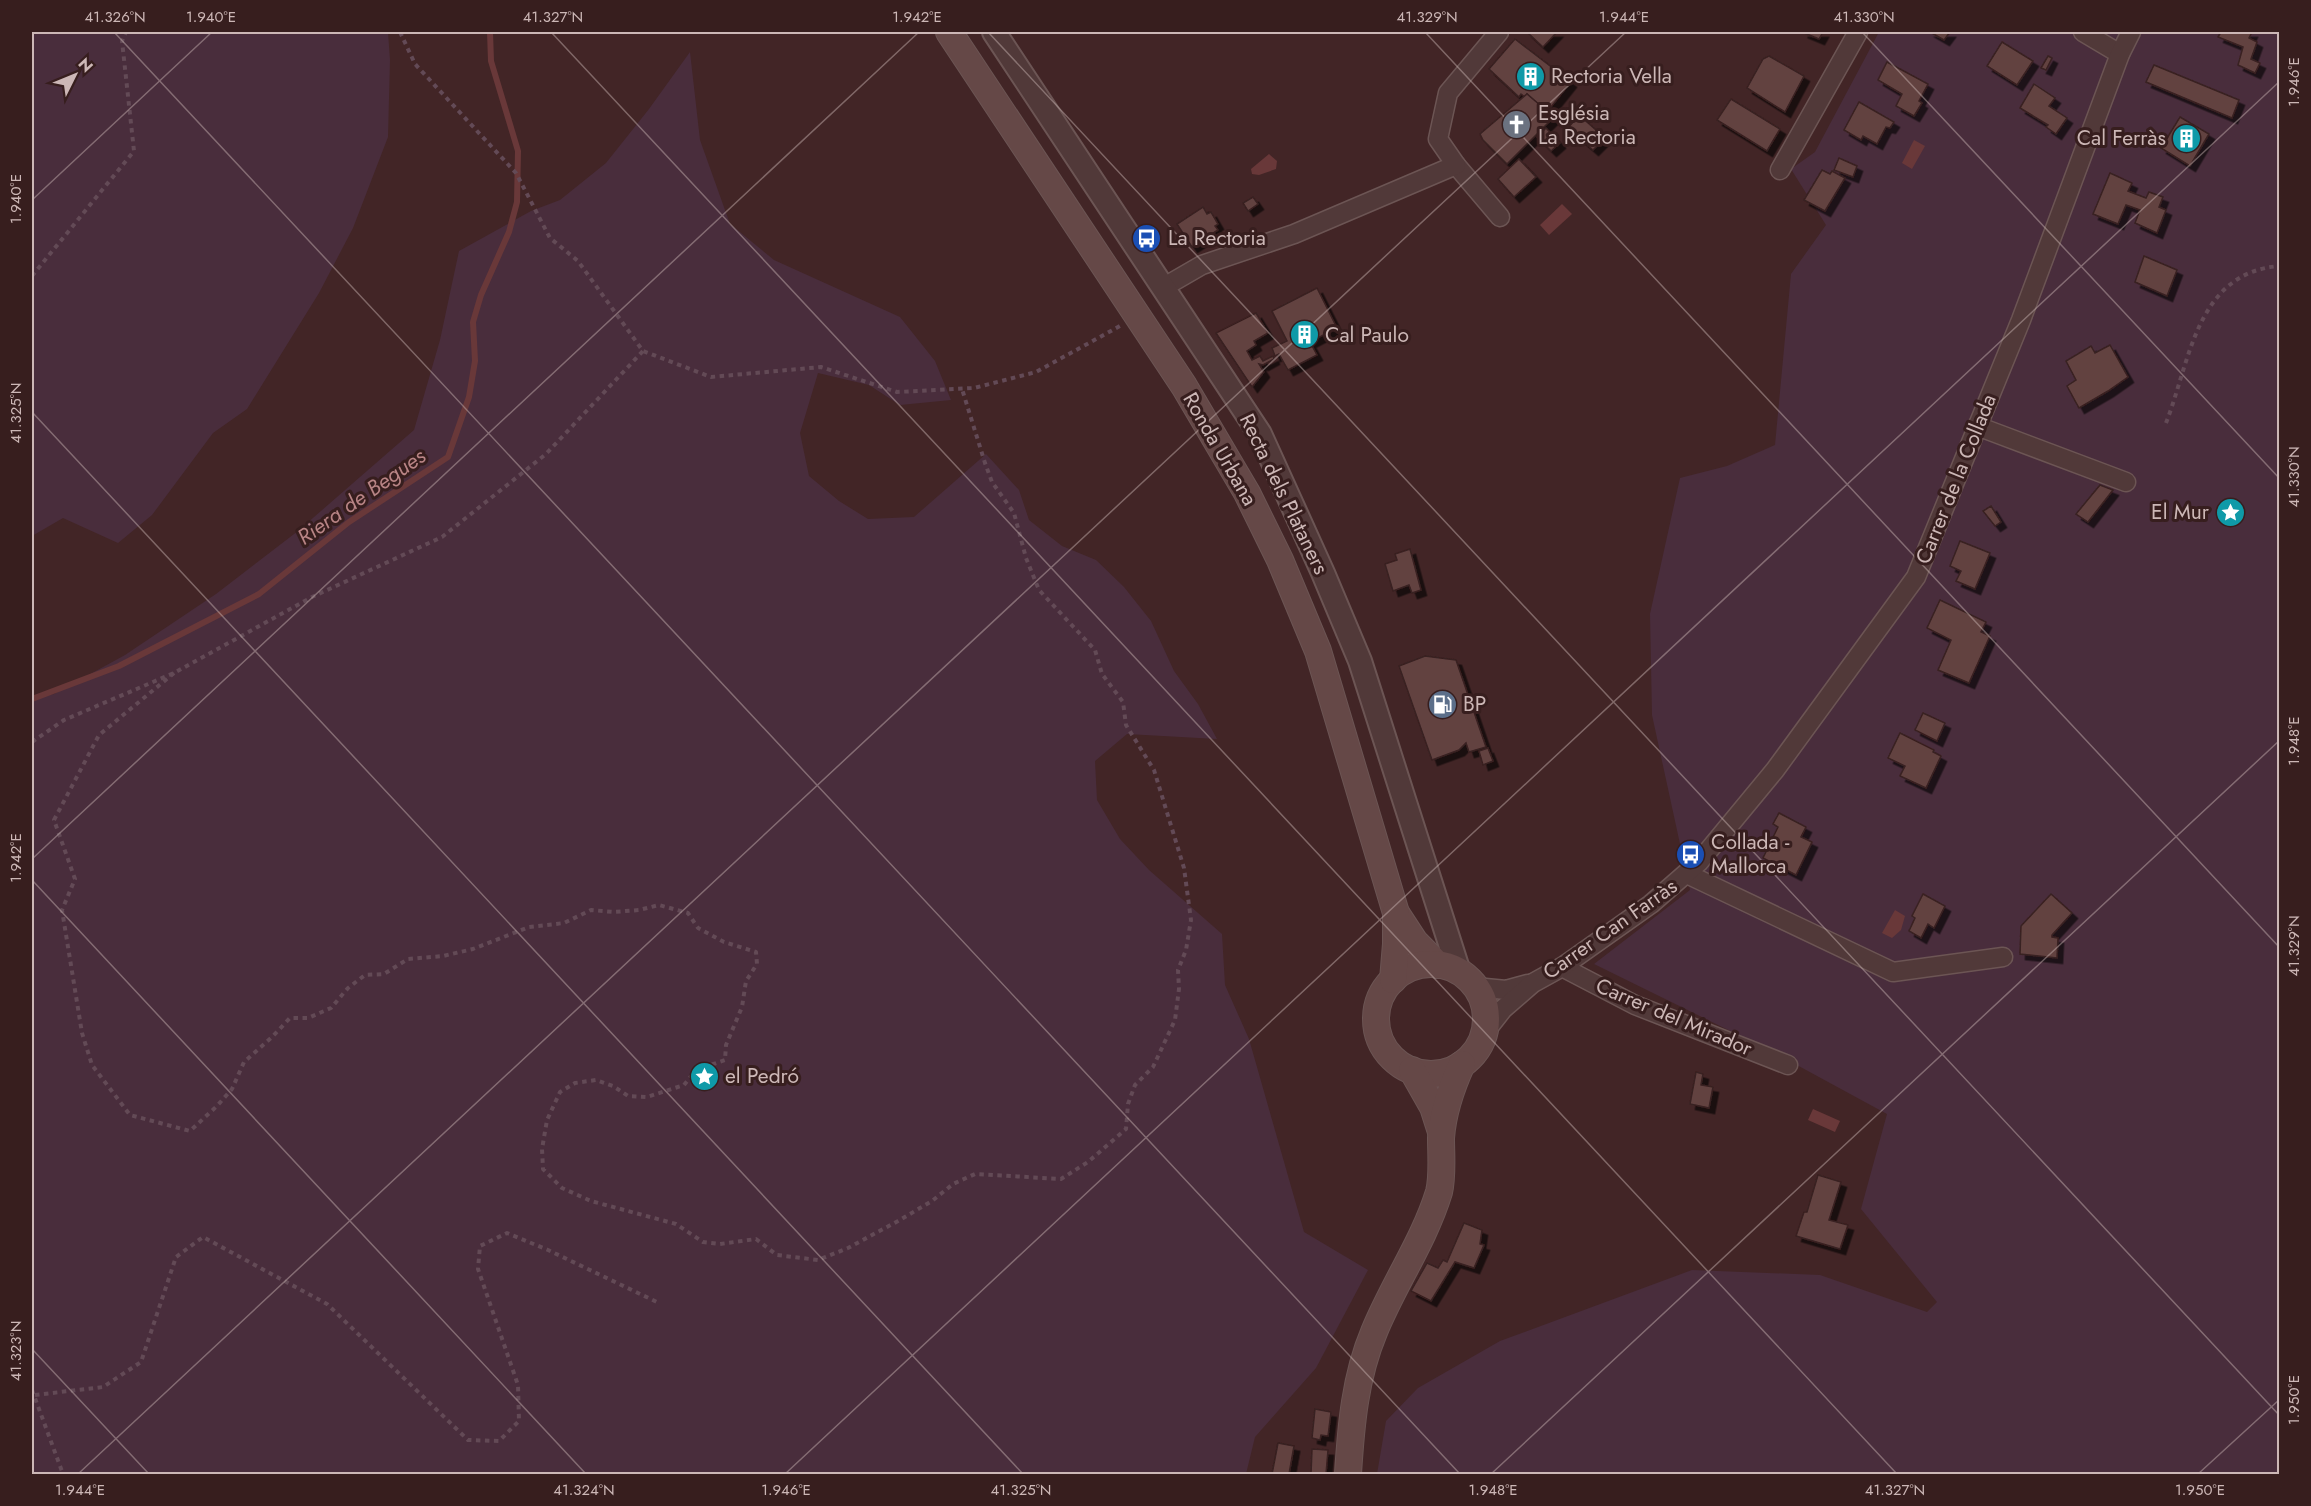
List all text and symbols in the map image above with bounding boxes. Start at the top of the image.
text: 41.326°N [84,6,146,28]
text: 1.940°E [186,6,236,28]
text: 41.327°N [523,6,583,28]
text: 1.942°E [892,6,942,28]
text: 41.329°N [1396,6,1458,28]
text: 1.944°E [1599,6,1649,28]
text: 41.330°N [1833,6,1895,28]
north arrow [45,45,105,105]
text: N [73,53,98,78]
text: 1.946°E [2283,57,2305,107]
building icon: Rectoria Vella [1514,60,1546,92]
place label: Rectoria Vella [1551,61,1672,91]
place label: Església La Rectoria [1538,98,1636,152]
church icon: Església La Rectoria [1501,109,1533,141]
building icon: Cal Ferràs [2171,122,2203,154]
place label: Cal Ferràs [2077,123,2166,153]
text: 1.940°E [5,174,27,224]
bus stop icon: La Rectoria [1131,222,1163,254]
place label: La Rectoria [1168,223,1266,253]
building icon: Cal Paulo [1288,319,1320,351]
place label: Cal Paulo [1325,320,1409,350]
text: 41.325°N [5,383,27,443]
street label: Ronda Urbana [1175,387,1265,511]
street label: Carrer de la Collada [1908,390,2004,568]
street label: Recta dels Plataners [1232,409,1336,579]
water label: Riera de Begues [290,440,432,552]
text: 41.330°N [2283,446,2305,508]
place icon: El Mur [2214,496,2246,528]
place label: El Mur [2151,497,2210,527]
fuel station icon: BP [1426,688,1458,720]
place label: BP [1463,689,1486,719]
text: 1.948°E [2283,716,2305,766]
place label: Collada - Mallorca [1711,827,1790,881]
text: 1.942°E [5,833,27,883]
bus stop icon: Collada - Mallorca [1674,838,1706,870]
street label: Carrer Can Farràs [1537,871,1683,987]
text: 41.329°N [2283,915,2305,977]
street label: Carrer del Mirador [1591,971,1758,1064]
place icon: el Pedró [688,1060,720,1092]
place label: el Pedró [725,1061,799,1091]
text: 41.323°N [5,1321,27,1381]
text: 1.950°E [2283,1375,2305,1425]
text: 1.944°E [55,1479,105,1501]
text: 41.324°N [553,1479,615,1501]
text: 1.946°E [761,1479,811,1501]
text: 41.325°N [991,1479,1051,1501]
text: 1.948°E [1468,1479,1518,1501]
text: 41.327°N [1865,1479,1925,1501]
text: 1.950°E [2175,1479,2225,1501]

